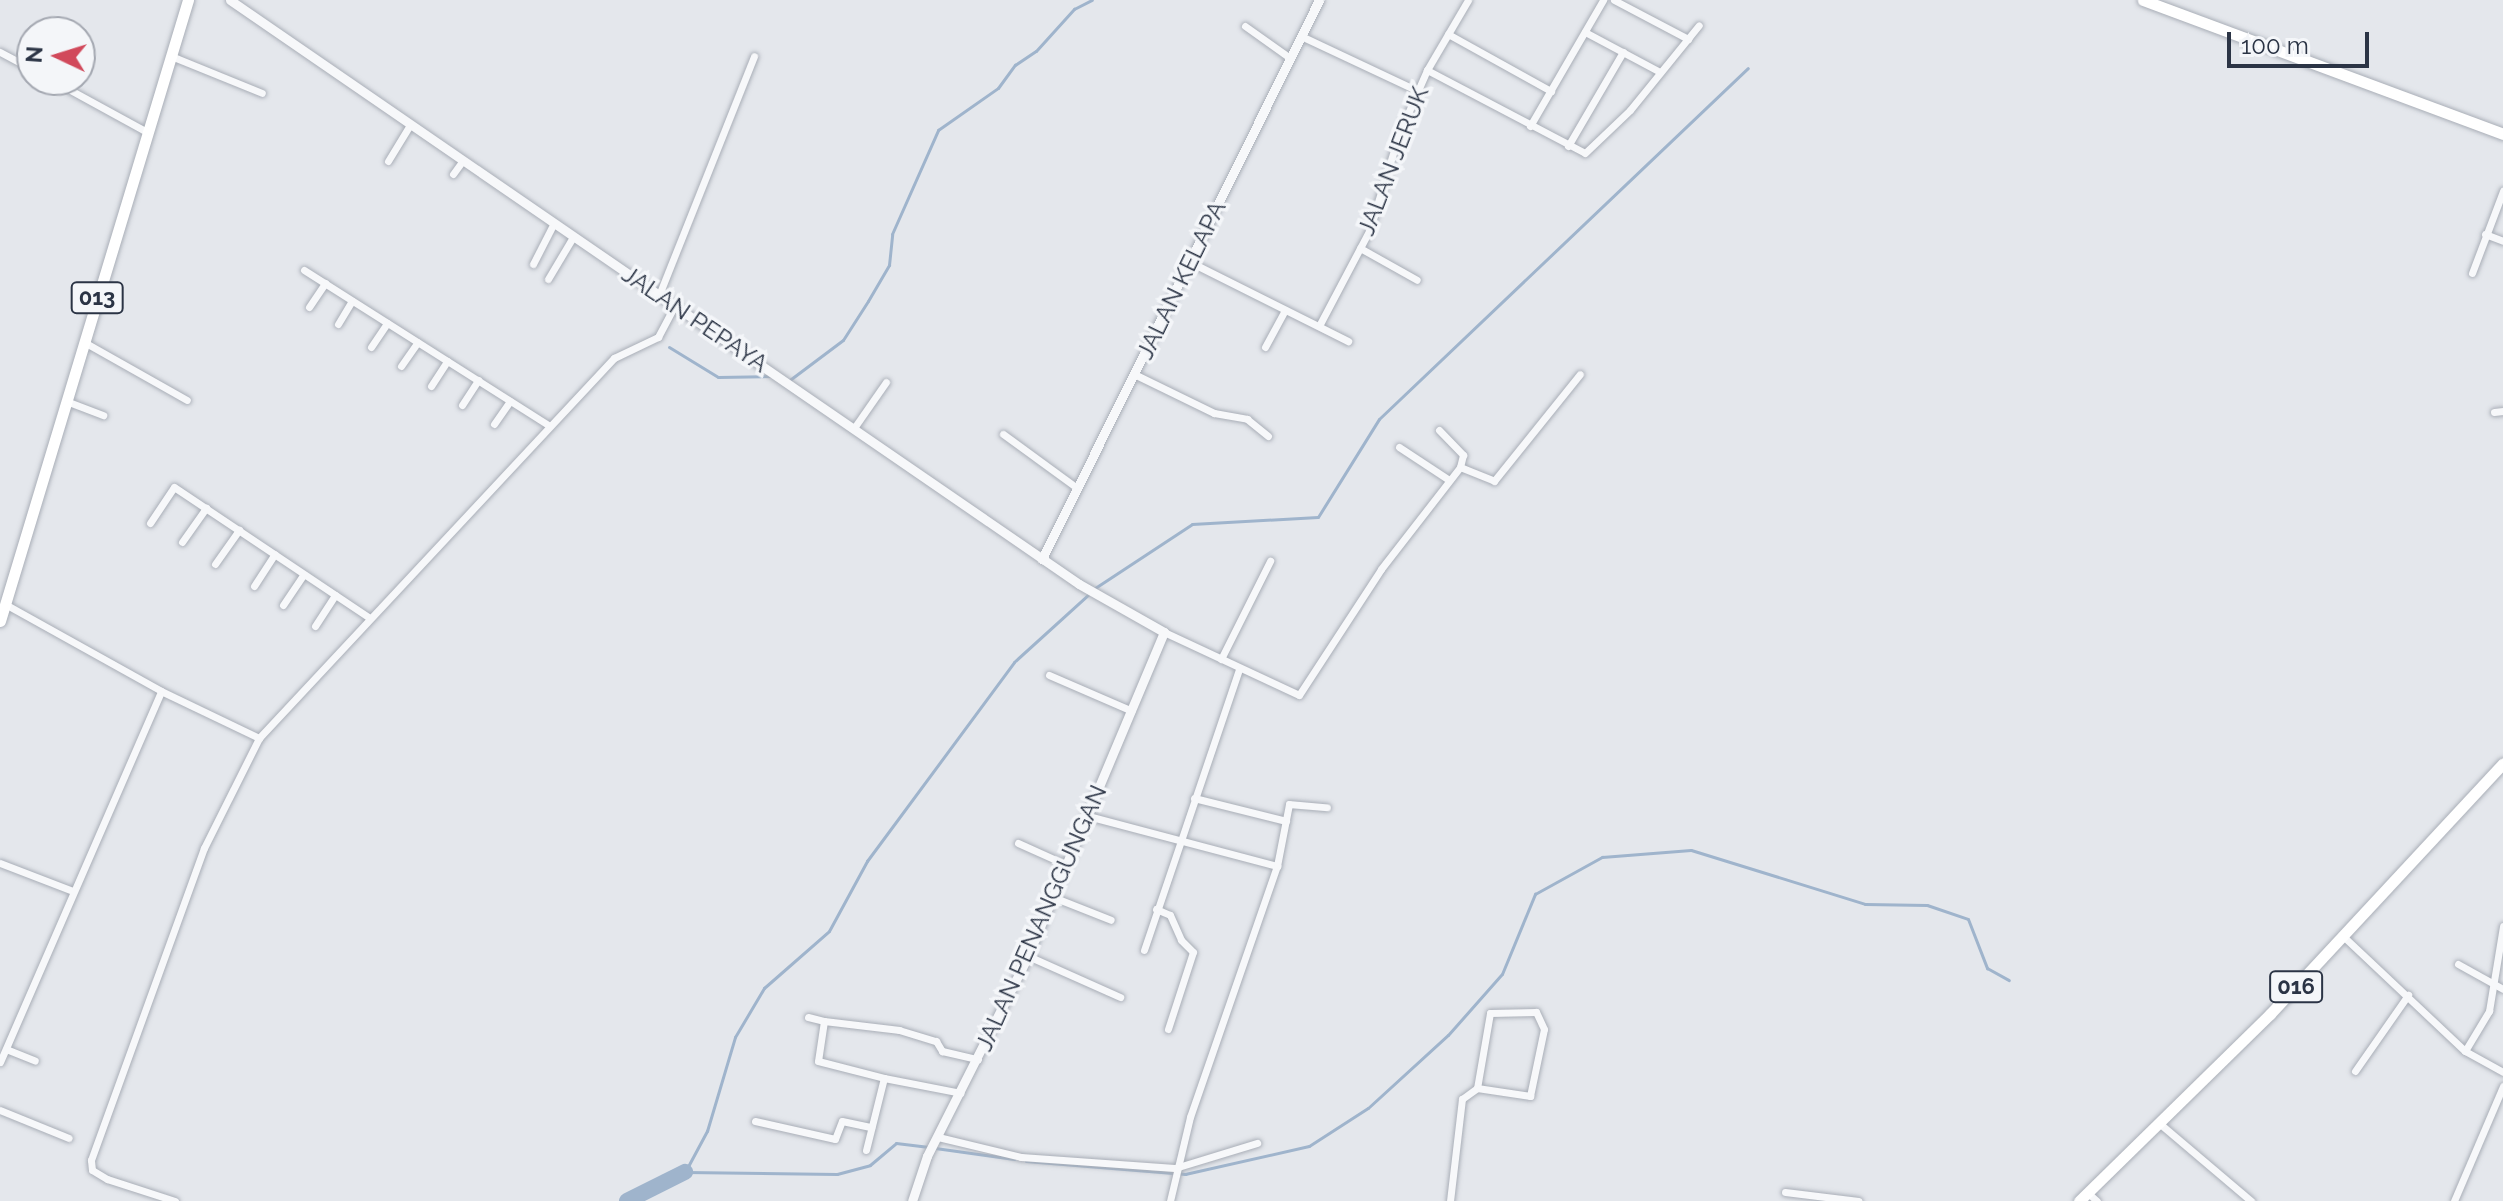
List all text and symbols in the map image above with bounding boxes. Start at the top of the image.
north arrow [16,16,96,96]
scale bar [2231,16,2373,66]
text: 100 m [2241,31,2309,60]
text: N [20,45,48,64]
street label: JALAN JERUK [1351,82,1435,240]
street label: JALAN KELAPA [1130,196,1232,364]
street label: JALAN PEPAYA [617,260,773,378]
road number: 013 [69,280,125,316]
street label: JALAN PENANGGUNGAN [969,781,1113,1055]
road number: 016 [2268,969,2324,1005]

